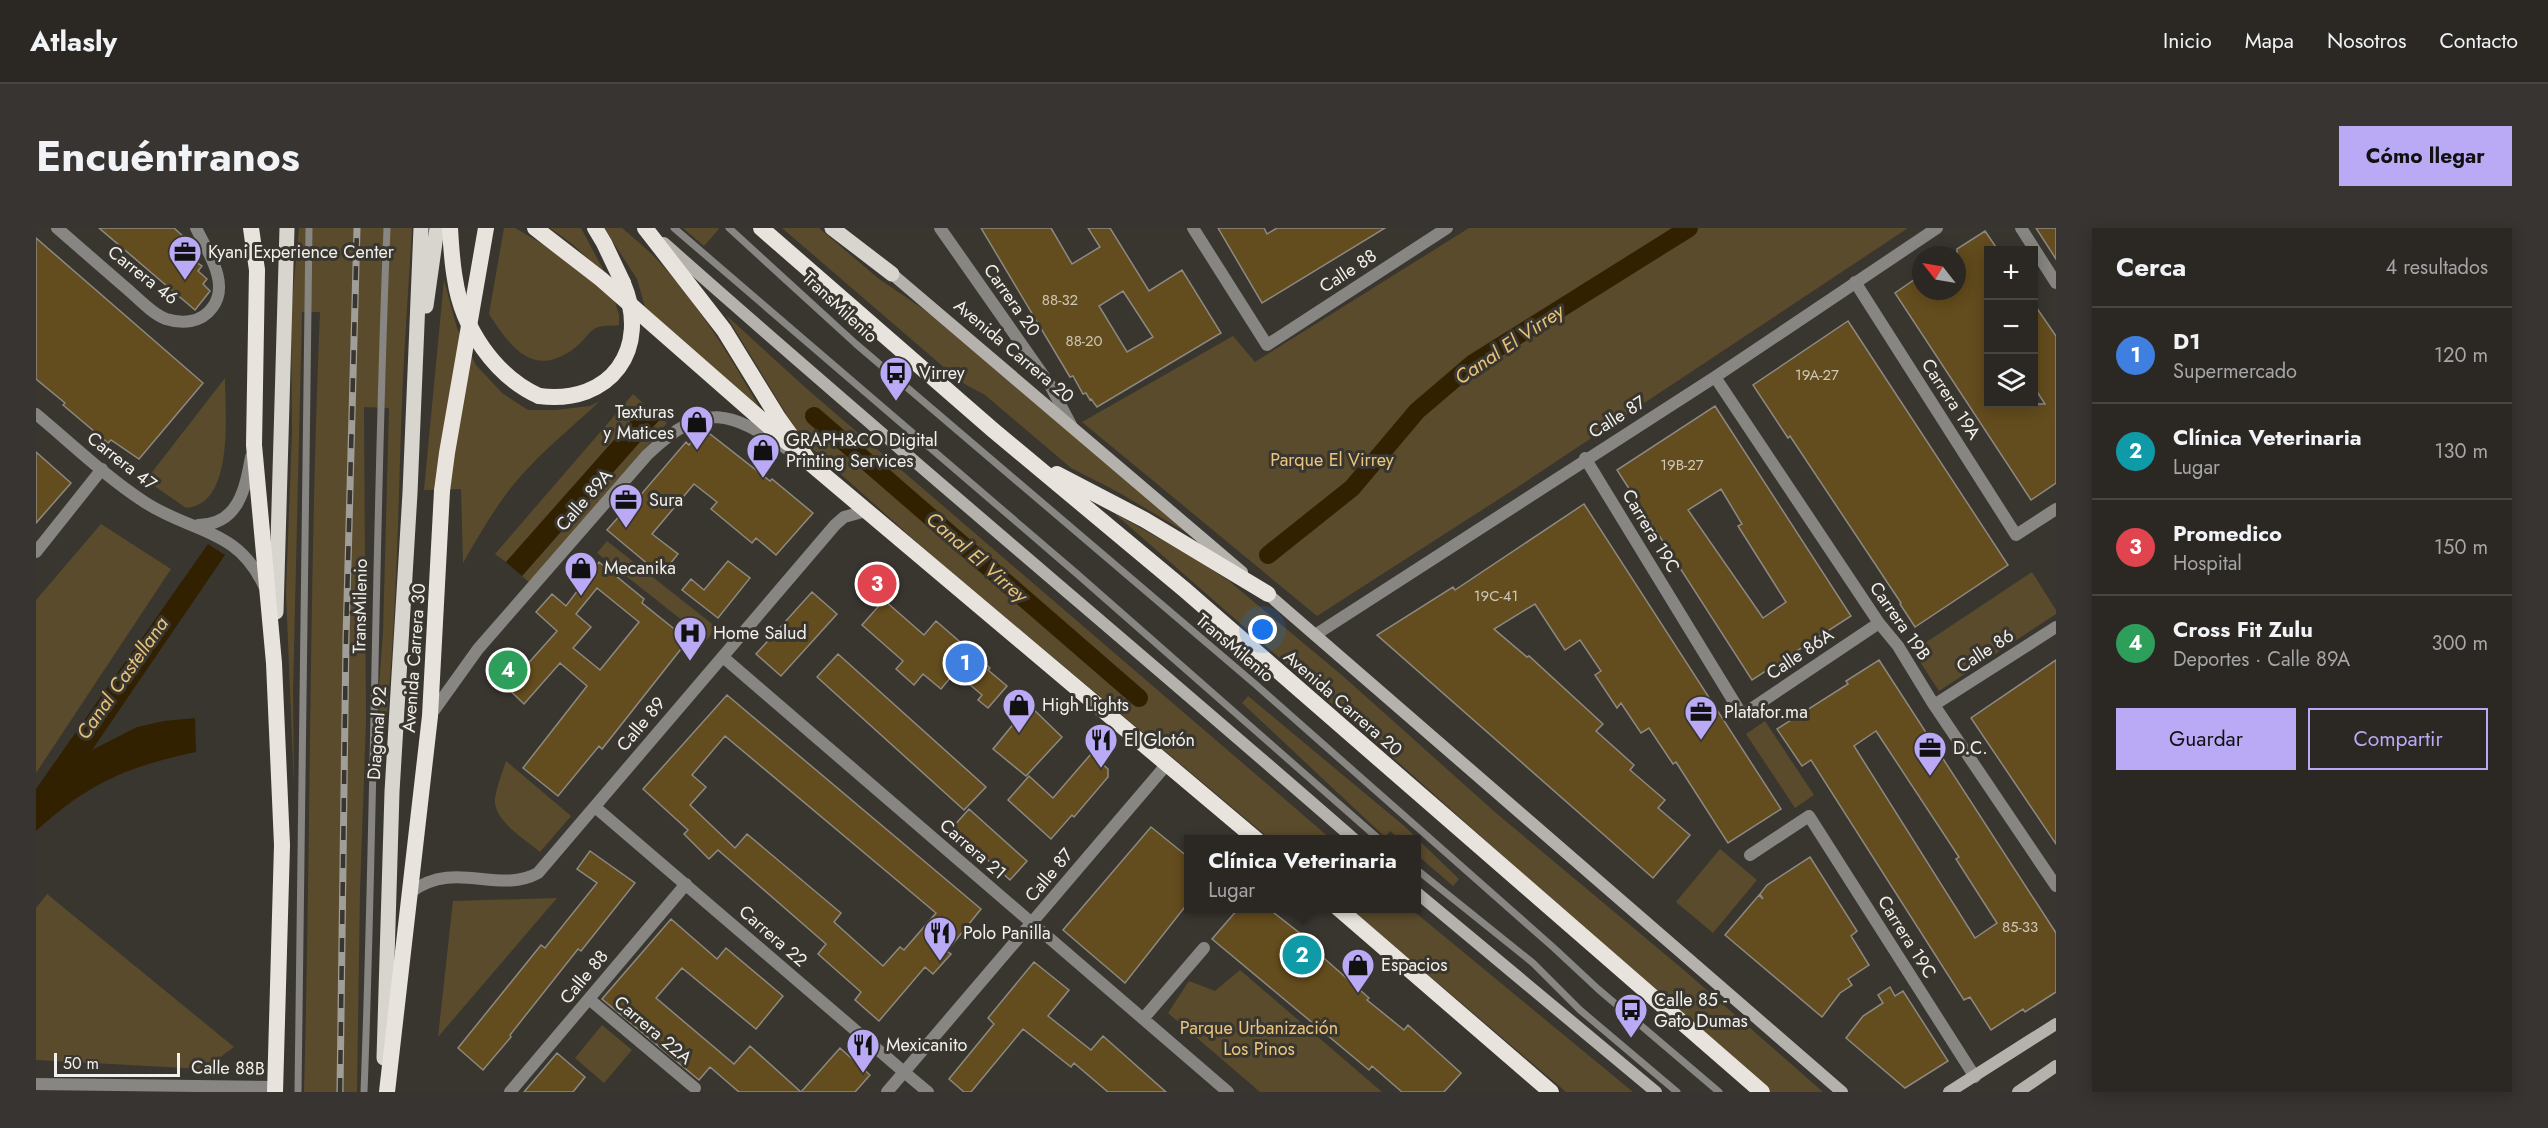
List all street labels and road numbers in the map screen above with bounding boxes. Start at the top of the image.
street label: Carrera 46 [102,239,184,311]
street label: Calle 88 [1314,243,1382,299]
street label: Carrera 20 [977,258,1047,342]
street label: TransMilenio [796,265,884,349]
street label: Avenida Carrera 20 [948,293,1080,409]
street label: Carrera 19A [1915,353,1987,445]
street label: Calle 87 [1583,389,1651,445]
street label: Carrera 47 [81,425,163,497]
street label: Calle 89A [550,463,618,537]
street label: Carrera 19C [1616,484,1686,578]
street label: TransMilenio [346,558,374,654]
street label: Carrera 19B [1863,576,1937,666]
street label: Avenida Carrera 30 [396,582,432,733]
street label: TransMilenio [1190,607,1280,689]
street label: Calle 86A [1761,622,1839,686]
street label: Calle 86 [1951,623,2019,679]
street label: Avenida Carrera 20 [1278,644,1408,762]
street label: Diagonal 92 [361,685,393,781]
street label: Calle 89 [610,691,672,757]
street label: Carrera 21 [934,813,1012,885]
street label: Calle 87 [1019,842,1080,907]
street label: Carrera 19C [1871,891,1943,983]
street label: Carrera 22 [733,899,813,973]
street label: Calle 88 [554,944,614,1010]
street label: Carrera 22A [608,990,698,1071]
street label: Calle 88B [191,1054,265,1082]

